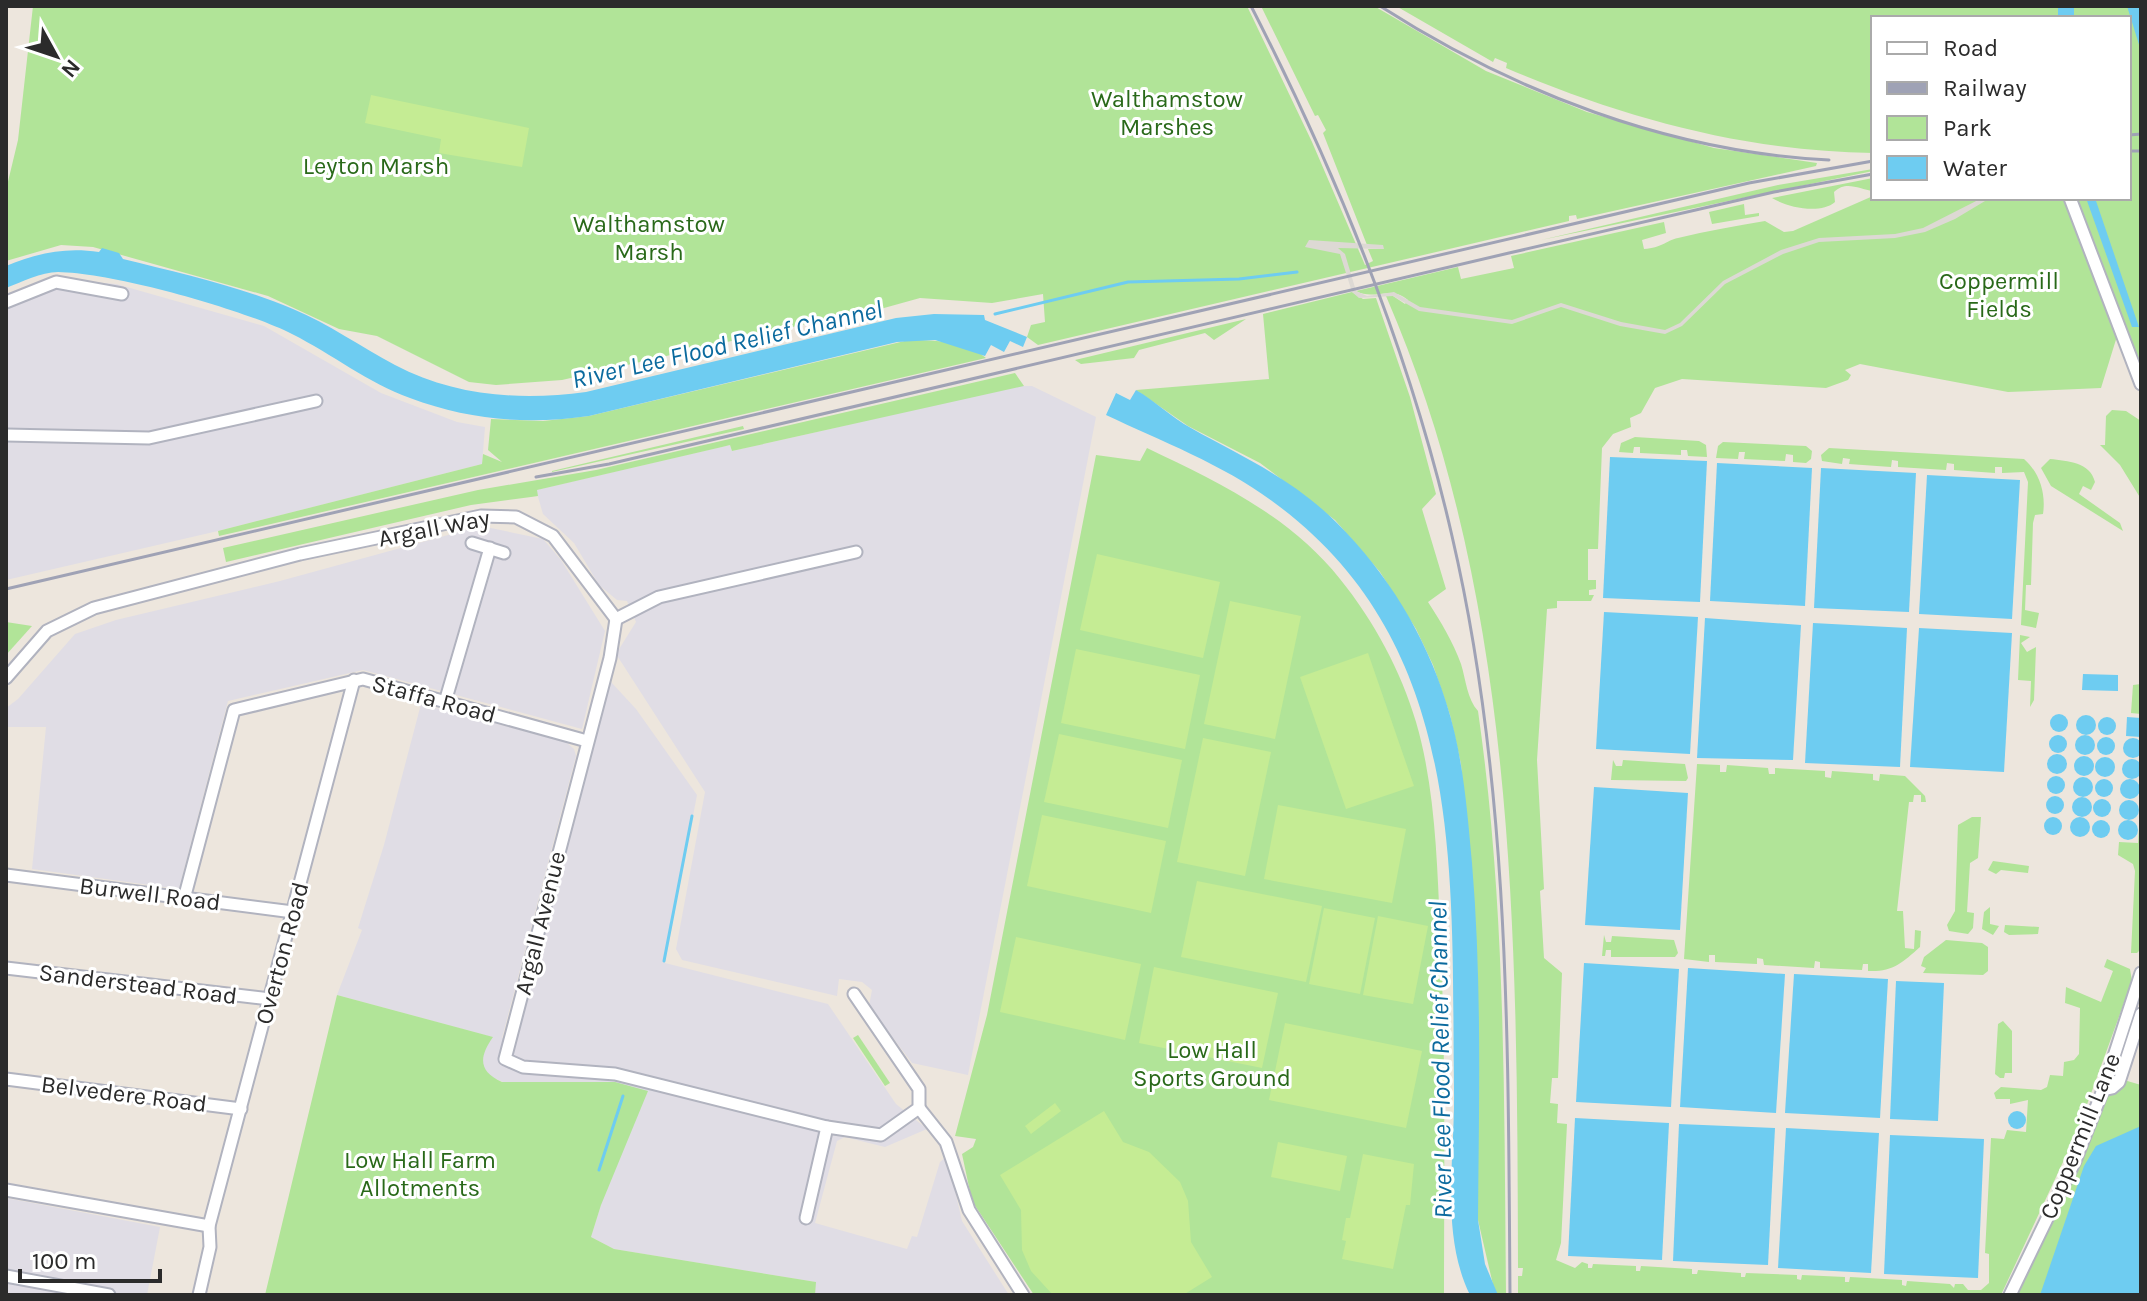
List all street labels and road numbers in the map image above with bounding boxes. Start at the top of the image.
street label: Argall Way [376,503,492,553]
street label: Staffa Road [369,669,499,729]
street label: Argall Avenue [509,848,571,998]
street label: Burwell Road [78,871,222,917]
street label: Overton Road [250,879,314,1027]
street label: Sanderstead Road [37,958,239,1010]
street label: Coppermill Lane [2034,1049,2126,1223]
street label: Belvedere Road [39,1070,209,1118]

